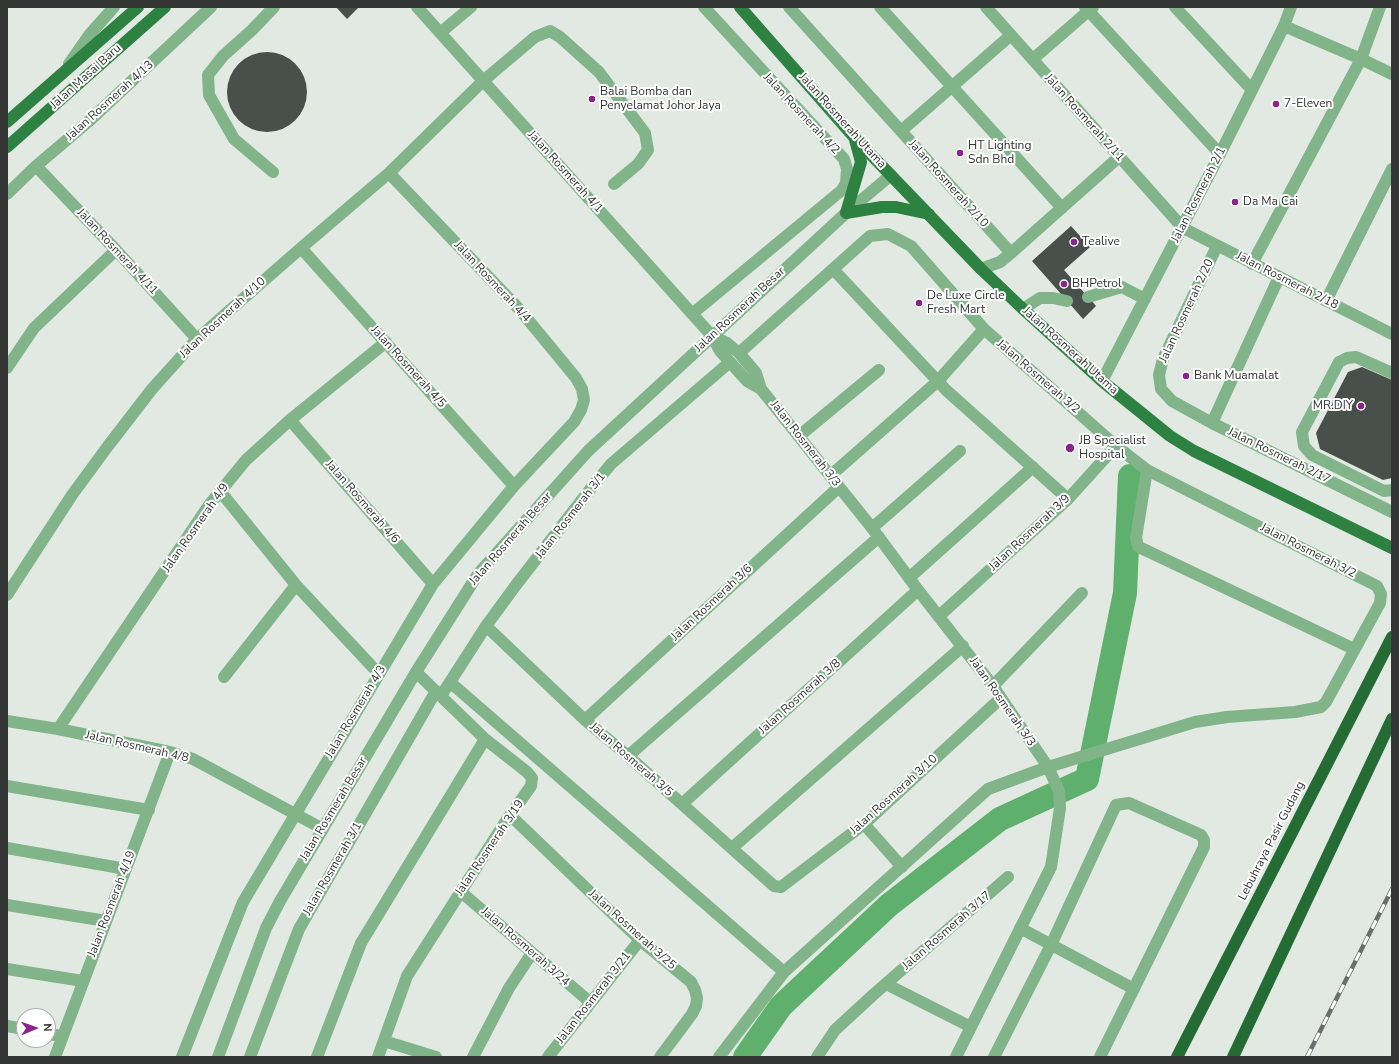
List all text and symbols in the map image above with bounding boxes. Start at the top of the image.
street label: Jalan Masai Baru [48,41,124,113]
street label: Jalan Rosmerah 4/13 [63,58,157,144]
street label: Jalan Rosmerah Utama [795,70,889,172]
street label: Jalan Rosmerah 4/2 [760,71,842,157]
street label: Jalan Rosmerah 2/11 [1041,71,1127,165]
place label: Balai Bomba dan Penyelamat Johor Jaya [600,85,721,113]
marker: Balai Bomba dan Penyelamat Johor Jaya [587,94,597,104]
place label: 7-Eleven [1284,97,1332,111]
marker: 7-Eleven [1271,99,1281,109]
street label: Jalan Rosmerah 4/1 [524,128,606,216]
street label: Jalan Rosmerah 2/10 [905,137,991,231]
place label: HT Lighting Sdn Bhd [968,139,1031,167]
street label: Jalan Rosmerah 2/1 [1169,145,1229,245]
marker: HT Lighting Sdn Bhd [955,148,965,158]
place label: Da Ma Cai [1243,195,1298,209]
marker: Da Ma Cai [1230,197,1240,207]
street label: Jalan Rosmerah 4/11 [73,206,161,298]
place label: Tealive [1082,235,1120,249]
marker: Tealive [1069,237,1079,247]
street label: Jalan Rosmerah 4/4 [451,239,533,325]
street label: Jalan Rosmerah 2/18 [1234,249,1340,313]
street label: Jalan Rosmerah 2/20 [1157,257,1217,365]
street label: Jalan Rosmerah Besar [692,264,788,356]
street label: Jalan Rosmerah 4/10 [177,274,269,362]
place label: BHPetrol [1072,277,1122,291]
marker: BHPetrol [1059,279,1069,289]
place label: De Luxe Circle Fresh Mart [927,289,1005,317]
marker: De Luxe Circle Fresh Mart [914,298,924,308]
street label: Jalan Rosmerah Utama [1019,304,1121,398]
street label: Jalan Rosmerah 4/5 [367,323,449,411]
street label: Jalan Rosmerah 3/2 [994,337,1082,417]
place label: Bank Muamalat [1194,369,1278,383]
marker: Bank Muamalat [1181,371,1191,381]
street label: Jalan Rosmerah 3/3 [767,398,843,490]
place label: MR.DIY [1313,399,1353,413]
marker: MR.DIY [1356,401,1366,411]
street label: Jalan Rosmerah 2/17 [1225,425,1333,487]
place label: JB Specialist Hospital [1079,434,1146,462]
marker: JB Specialist Hospital [1064,442,1076,454]
street label: Jalan Rosmerah 4/6 [322,458,402,546]
street label: Jalan Rosmerah 3/1 [533,470,609,562]
street label: Jalan Rosmerah 4/9 [160,481,232,575]
street label: Jalan Rosmerah Besar [467,490,555,588]
street label: Jalan Rosmerah 3/9 [987,492,1073,574]
street label: Jalan Rosmerah 3/2 [1258,521,1358,581]
street label: Jalan Rosmerah 3/6 [669,562,755,644]
street label: Jalan Rosmerah 3/3 [966,655,1038,749]
street label: Jalan Rosmerah 3/8 [756,656,844,738]
street label: Jalan Rosmerah 4/3 [323,663,389,761]
street label: Jalan Rosmerah 3/5 [587,720,675,800]
street label: Jalan Rosmerah 4/8 [84,728,190,766]
street label: Jalan Rosmerah 3/10 [847,752,941,838]
street label: Jalan Rosmerah Besar [297,755,371,863]
street label: Lebuhraya Pasir Gudang [1236,779,1308,903]
street label: Jalan Rosmerah 3/19 [453,797,527,899]
street label: Jalan Rosmerah 3/1 [300,820,366,918]
street label: Jalan Rosmerah 4/19 [85,849,139,959]
street label: Jalan Rosmerah 3/25 [585,887,679,973]
street label: Jalan Rosmerah 3/17 [900,889,994,973]
street label: Jalan Rosmerah 3/24 [478,905,572,989]
street label: Jalan Rosmerah 3/21 [554,949,634,1047]
north arrow [16,1008,56,1048]
text: N [40,1023,55,1032]

